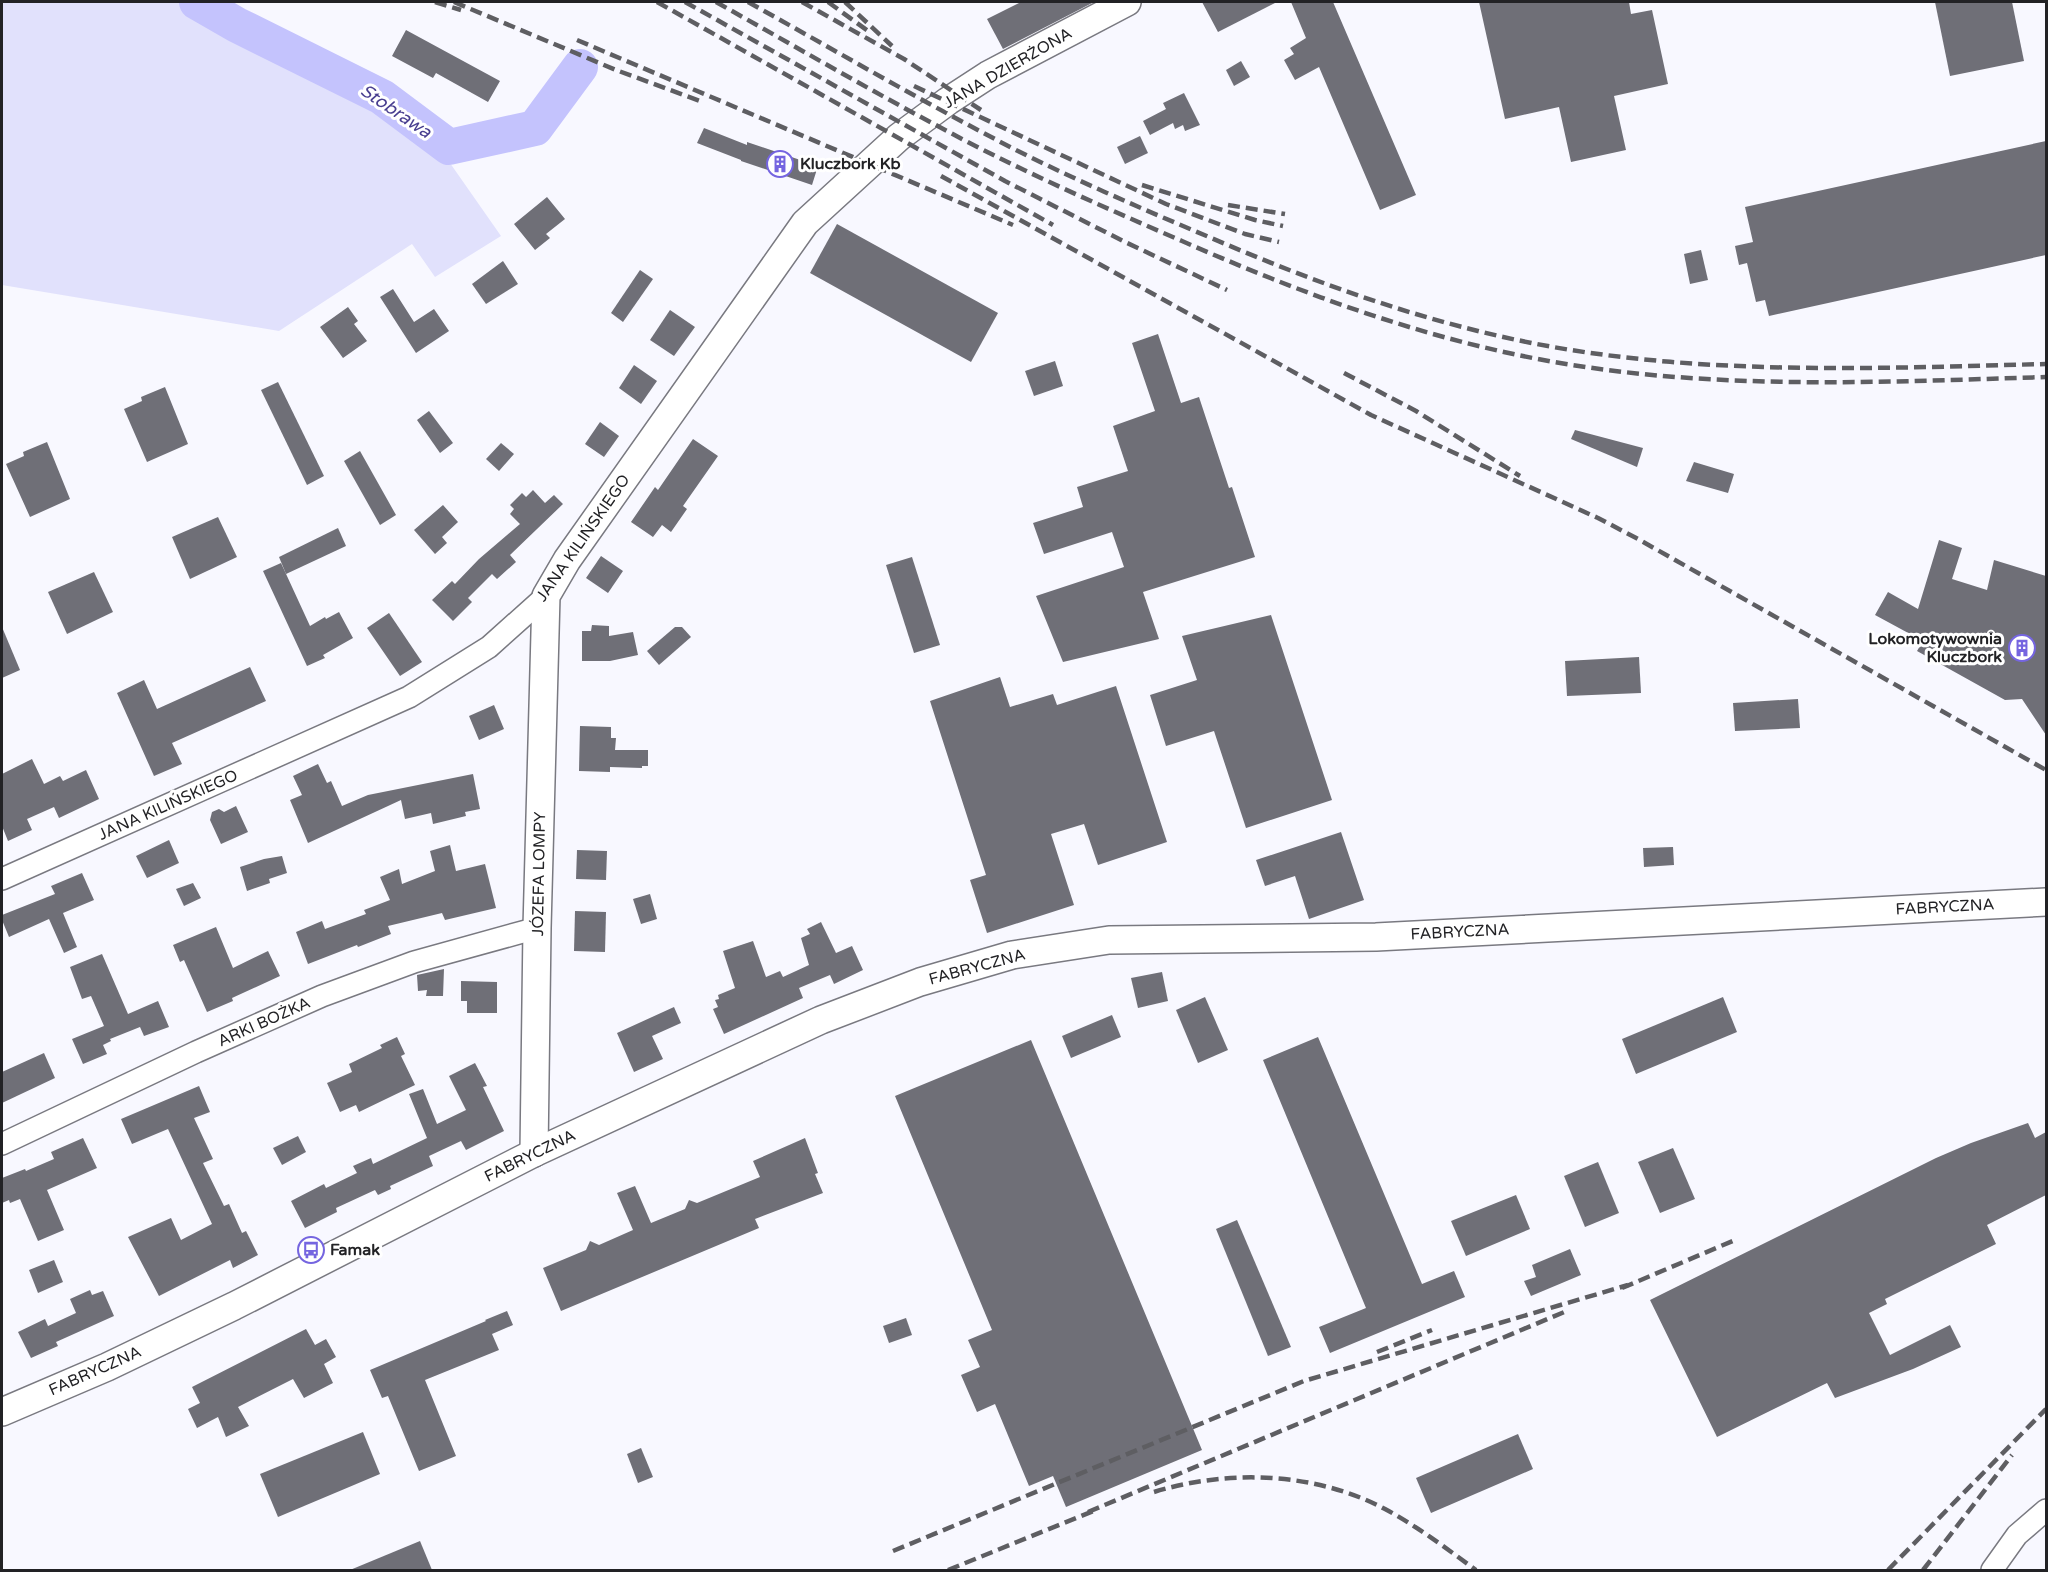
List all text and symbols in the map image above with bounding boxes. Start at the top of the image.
street label: JANA DZIERŻONA [940,23,1076,113]
water label: Stobrawa [356,79,436,143]
building icon: Kluczbork Kb [765,149,795,179]
place label: Kluczbork Kb [800,154,901,174]
street label: JANA KILIŃSKIEGO [532,471,634,605]
place label: Lokomotywownia Kluczbork [1868,629,2002,667]
building icon: Lokomotywownia Kluczbork [2007,633,2037,663]
street label: JANA KILIŃSKIEGO [95,765,241,845]
street label: JÓZEFA LOMPY [528,812,550,936]
street label: FABRYCZNA [1895,894,1995,920]
street label: FABRYCZNA [1410,919,1510,945]
street label: FABRYCZNA [927,944,1028,989]
street label: ARKI BOŻKA [215,993,314,1051]
street label: FABRYCZNA [481,1125,579,1187]
bus stop icon: Famak [296,1235,326,1265]
place label: Famak [330,1240,380,1260]
street label: FABRYCZNA [46,1342,144,1400]

